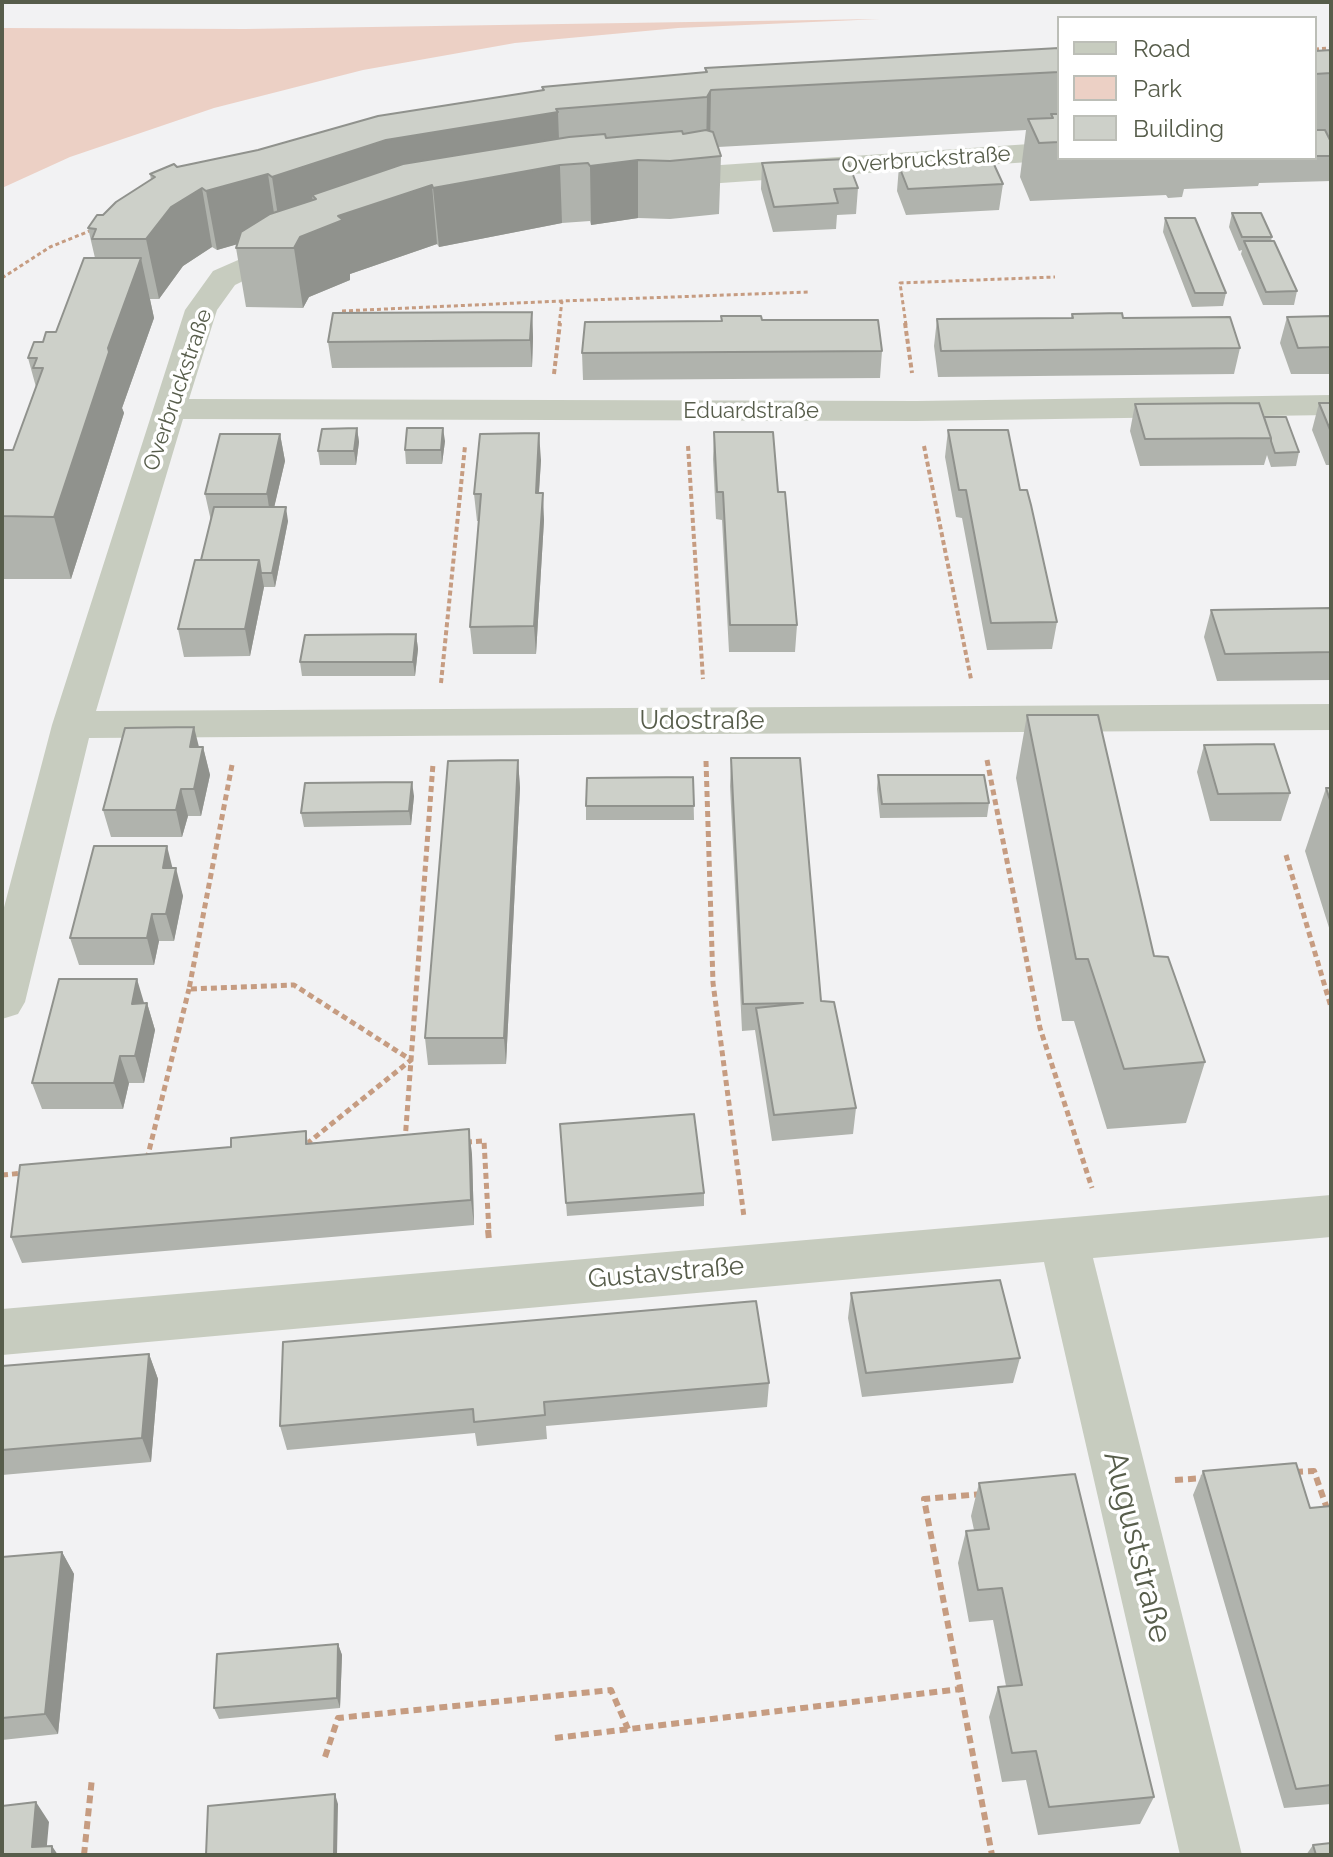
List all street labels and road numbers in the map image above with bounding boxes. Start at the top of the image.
street label: Overbruckstraße [841,141,1011,179]
street label: Overbruckstraße [138,306,218,474]
street label: Eduardstraße [683,398,819,424]
street label: Udostraße [639,705,765,737]
street label: Gustavstraße [587,1251,745,1295]
street label: Auguststraße [1095,1447,1179,1647]

